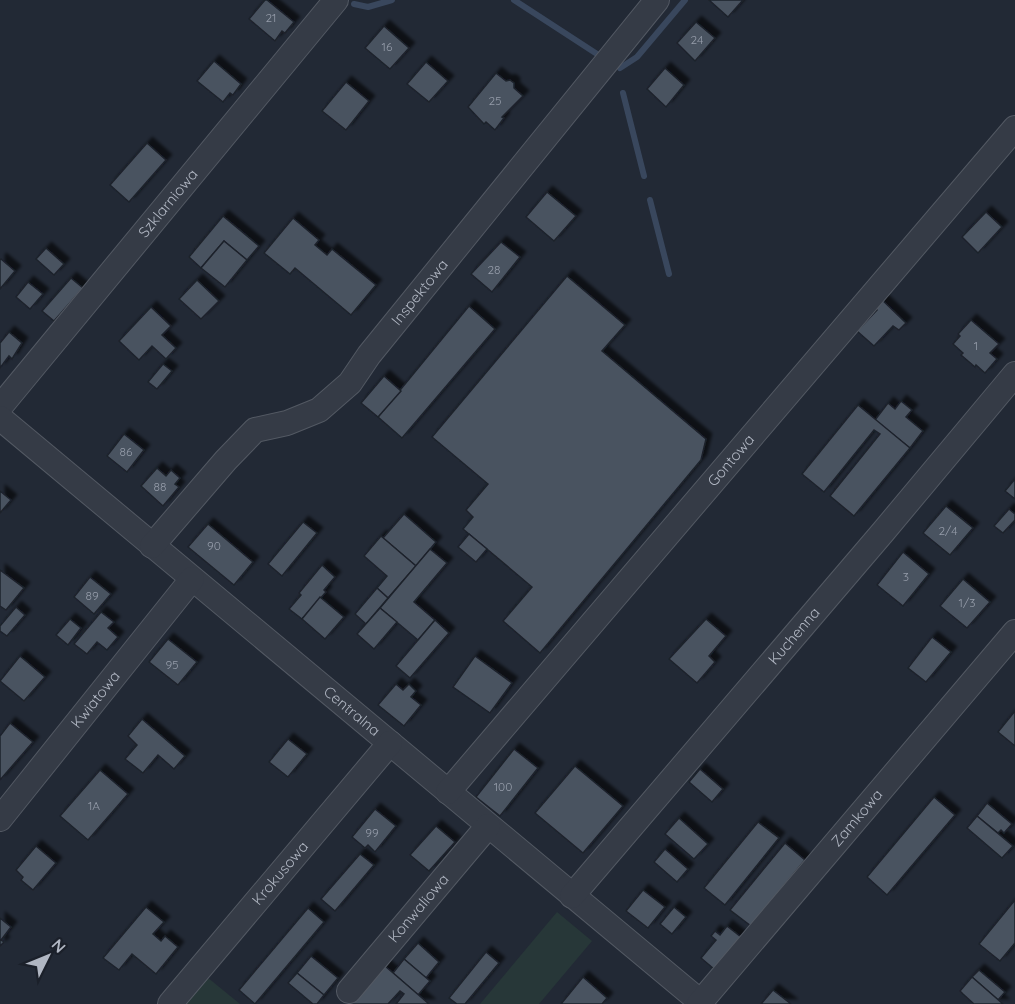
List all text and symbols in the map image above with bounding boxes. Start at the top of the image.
house number: 21 [265,10,277,25]
house number: 24 [691,32,703,47]
house number: 16 [382,39,393,54]
house number: 25 [488,93,502,108]
street label: Szklarniowa [134,165,202,241]
street label: Inspektowa [387,255,452,329]
house number: 28 [487,262,501,277]
house number: 1 [974,338,978,353]
street label: Gontowa [703,430,758,490]
house number: 86 [120,444,133,459]
house number: 88 [154,479,166,494]
house number: 2/4 [938,523,958,538]
house number: 90 [207,538,221,553]
house number: 3 [903,569,909,584]
house number: 89 [85,588,99,603]
house number: 1/3 [959,595,976,610]
street label: Kuchenna [764,603,824,668]
house number: 95 [165,657,179,672]
street label: Kwiatowa [67,667,124,732]
street label: Centralna [320,682,384,740]
house number: 100 [494,779,512,794]
street label: Zamkowa [827,785,886,850]
house number: 1A [88,798,100,813]
house number: 99 [365,825,379,840]
street label: Krokusowa [248,837,312,909]
street label: Konwaliowa [384,870,453,946]
north arrow [18,926,78,986]
text: N [48,935,70,957]

